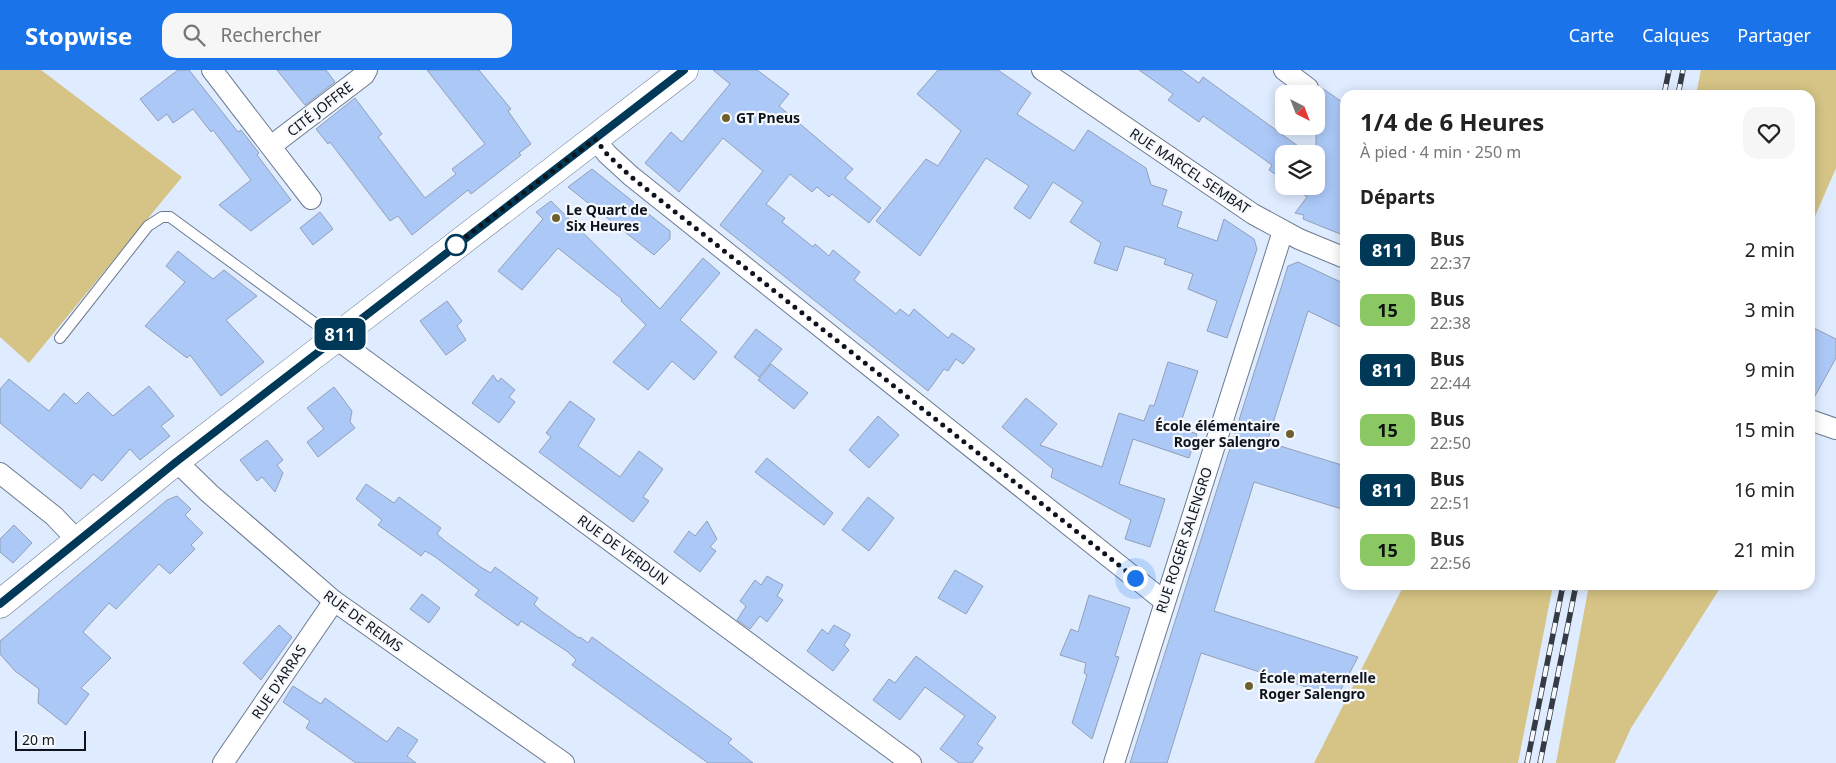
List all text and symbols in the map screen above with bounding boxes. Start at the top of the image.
search box [162,13,512,58]
text: Stopwise [25,19,132,52]
icon: search [180,21,208,49]
text: Rechercher [220,22,321,48]
text: Carte [1569,23,1614,47]
text: Calques [1642,23,1709,47]
text: Partager [1737,23,1811,47]
street label: CITÉ JOFFRE [283,77,357,140]
north arrow [1275,85,1325,135]
map controls [1275,85,1325,195]
text: 1/4 de 6 Heures [1360,105,1544,138]
button: heart [1743,107,1795,159]
place label: GT Pneus [736,108,800,127]
marker: GT Pneus [720,112,732,124]
street label: RUE MARCEL SEMBAT [1126,123,1254,218]
text: À pied · 4 min · 250 m [1360,141,1521,163]
button: layers [1275,145,1325,195]
text: Départs [1360,184,1435,210]
place label: Le Quart de Six Heures [566,200,648,235]
marker: Le Quart de Six Heures [550,212,562,224]
text: Bus [1430,226,1465,252]
unlabelled marker [445,234,467,256]
text: 2 min [1745,237,1795,263]
text: 811 [1372,238,1403,262]
text: 22:37 [1430,252,1471,274]
text: Bus [1430,286,1465,312]
text: 3 min [1745,297,1795,323]
text: 15 [1377,298,1398,322]
text: 22:38 [1430,312,1471,334]
line badge: 811 [311,318,369,350]
text: 811 [325,322,355,346]
text: Bus [1430,346,1465,372]
text: 9 min [1745,357,1795,383]
text: 811 [1372,358,1403,382]
text: 22:44 [1430,372,1471,394]
text: Bus [1430,406,1465,432]
place label: École élémentaire Roger Salengro [1155,416,1280,451]
text: 15 min [1734,417,1795,443]
text: 15 [1377,418,1398,442]
marker: École élémentaire Roger Salengro [1284,428,1296,440]
text: 22:50 [1430,432,1471,454]
street label: RUE ROGER SALENGRO [1151,464,1216,615]
text: Bus [1430,466,1465,492]
text: 16 min [1734,477,1795,503]
text: 811 [1372,478,1403,502]
text: 22:51 [1430,492,1471,514]
street label: RUE DE VERDUN [574,510,673,589]
text: Bus [1430,526,1465,552]
text: 21 min [1734,537,1795,563]
text: 15 [1377,538,1398,562]
text: 22:56 [1430,552,1471,574]
your location [1123,566,1148,591]
street label: RUE DE REIMS [320,585,407,656]
street label: RUE D'ARRAS [247,641,311,723]
place label: École maternelle Roger Salengro [1259,668,1376,703]
marker: École maternelle Roger Salengro [1243,680,1255,692]
scale bar [15,728,86,751]
text: 20 m [22,730,55,749]

